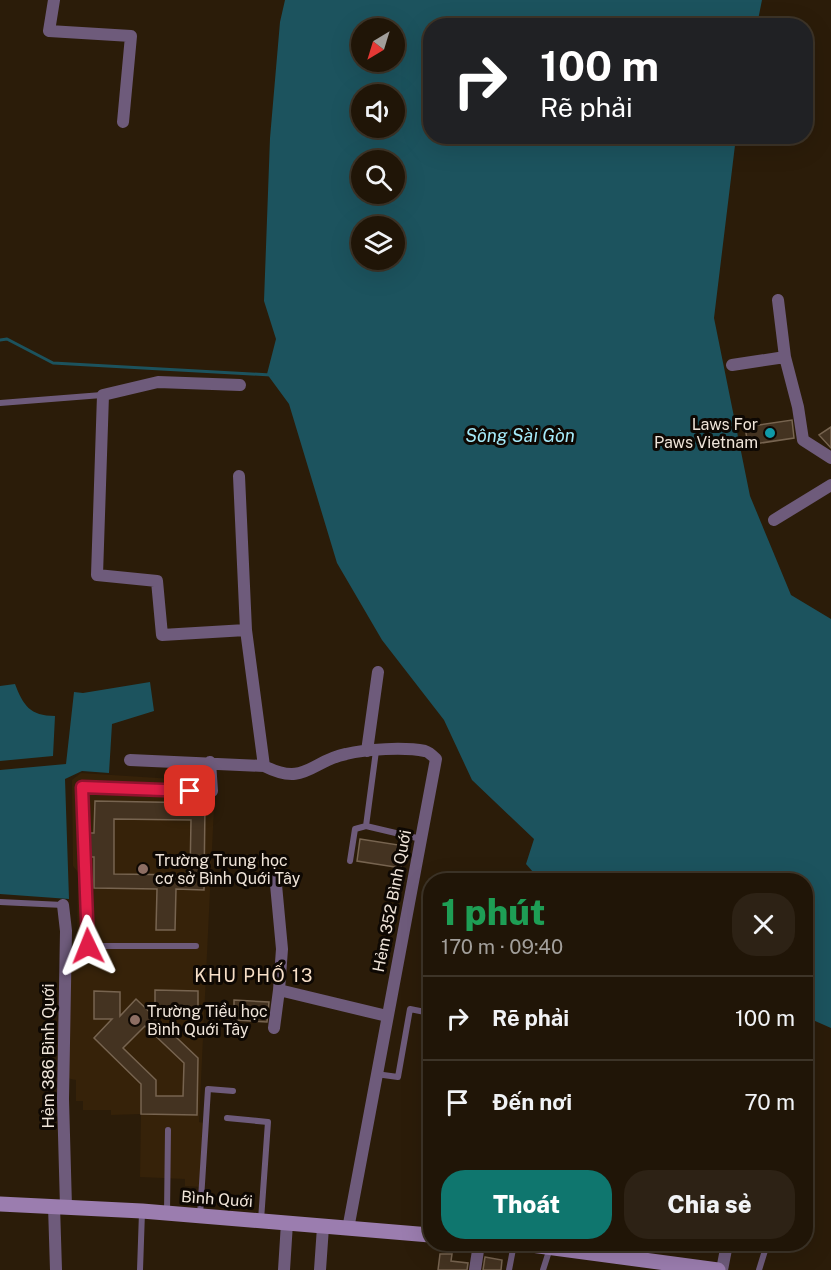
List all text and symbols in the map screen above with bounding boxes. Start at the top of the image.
north arrow [351,18,405,72]
map controls [351,18,405,270]
text: 100 m [540,41,659,90]
icon: right [441,42,519,120]
button: sound [351,84,405,138]
text: Rẽ phải [540,91,633,123]
button: search [351,150,405,204]
button: layers [351,216,405,270]
place label: Laws For Paws Vietnam [654,415,758,452]
water label: Sông Sài Gòn [465,425,575,446]
marker: Laws For Paws Vietnam [763,426,777,440]
pin [164,765,215,816]
icon: arrive [173,774,206,807]
street label: Hẻm 352 Bình Quới [369,828,415,974]
place label: Trường Trung học cơ sở Bình Quới Tây [155,851,301,888]
marker: Trường Trung học cơ sở Bình Quới Tây [136,862,150,876]
text: 1 phút [441,891,545,933]
button: close [732,893,795,956]
position arrow [56,914,120,978]
text: 170 m · 09:40 [441,935,563,959]
district label: KHU PHỐ 13 [194,962,314,986]
street label: Hẻm 386 Bình Quới [39,984,58,1128]
place label: Trường Tiểu học Bình Quới Tây [147,1002,268,1039]
icon: right [441,1002,474,1035]
text: Rẽ phải [492,1005,569,1031]
text: 100 m [735,1005,795,1031]
marker: Trường Tiểu học Bình Quới Tây [128,1013,142,1027]
icon: arrive [441,1086,474,1119]
text: Đến nơi [492,1089,572,1115]
text: 70 m [744,1089,795,1115]
button: Thoát [441,1170,612,1239]
button: Chia sẻ [624,1170,795,1239]
street label: Bình Quới [180,1187,254,1211]

